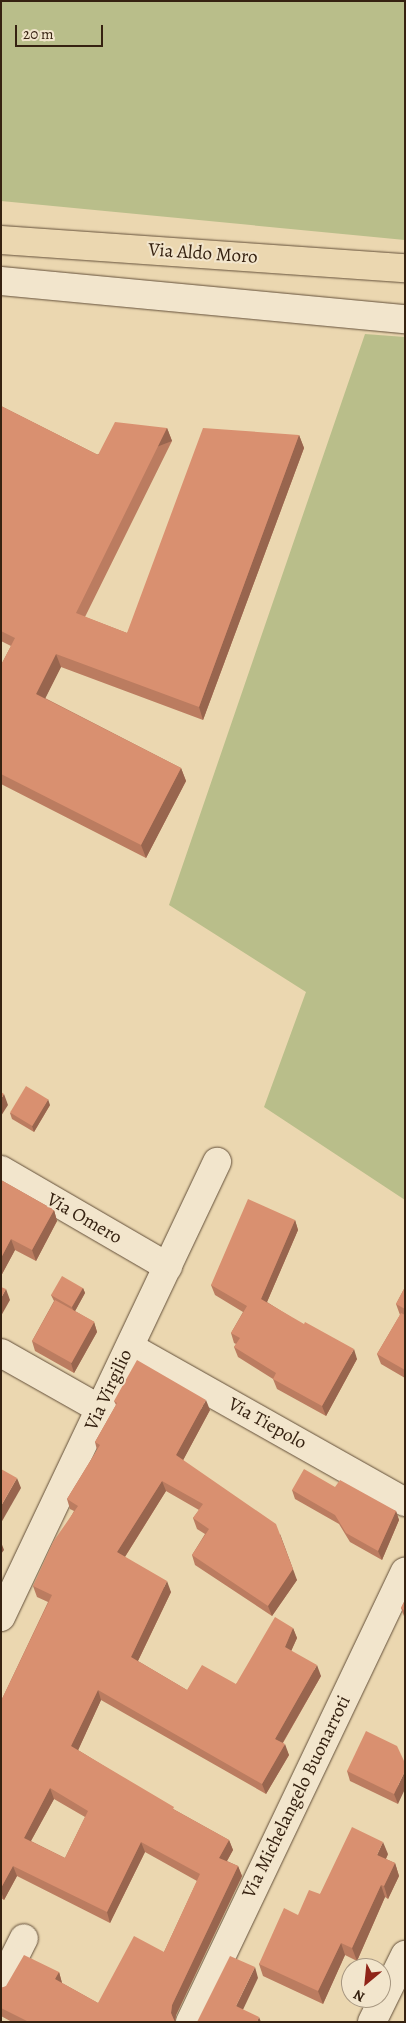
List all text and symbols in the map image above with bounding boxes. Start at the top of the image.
scale bar [18,15,105,47]
text: 20 m [23,24,54,44]
street label: Via Aldo Moro [148,239,258,269]
street label: Via Omero [42,1188,126,1250]
street label: Via Virgilio [80,1346,138,1434]
street label: Via Tiepolo [224,1393,310,1455]
street label: Via Michelangelo Buonarroti [238,1692,356,1902]
north arrow [341,1958,391,2008]
text: N [350,1985,368,2007]

